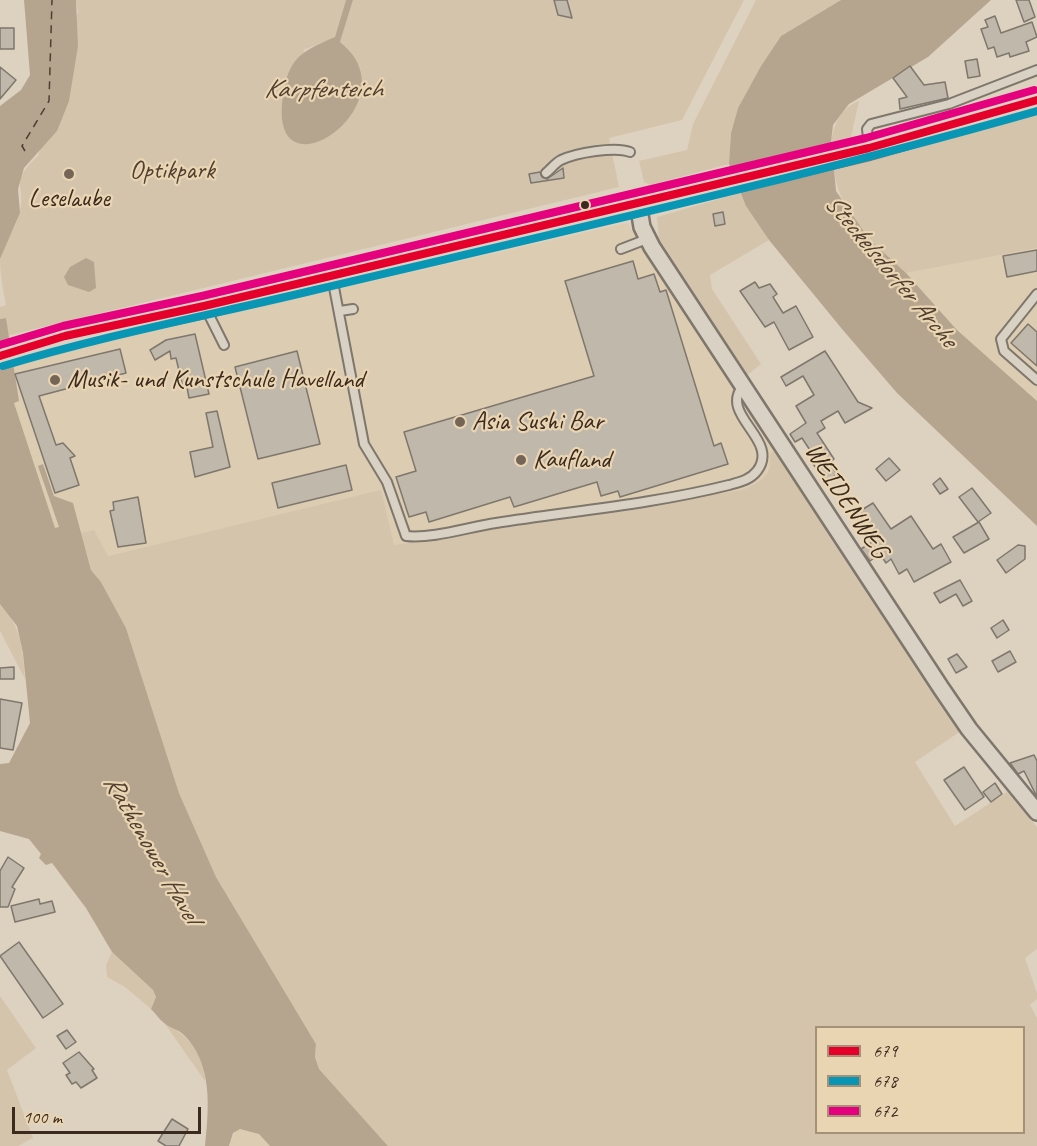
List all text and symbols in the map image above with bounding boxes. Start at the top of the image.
water label: Karpfenteich [264,74,382,106]
park label: Optikpark [129,155,215,187]
marker: Leselaube [62,167,76,181]
place label: Leselaube [28,183,110,215]
water label: Steckelsdorfer Arche [817,188,963,354]
unlabelled marker [579,199,591,211]
place label: Musik- und Kunstschule Havelland [67,364,364,396]
marker: Musik- und Kunstschule Havelland [48,373,62,387]
place label: Asia Sushi Bar [472,406,603,438]
marker: Asia Sushi Bar [453,415,467,429]
street label: WEIDENWEG [797,437,895,565]
place label: Kaufland [533,444,610,476]
marker: Kaufland [514,453,528,467]
water label: Rathenower Havel [96,769,206,929]
legend [815,1026,1025,1134]
text: 679 [873,1040,897,1062]
text: 678 [873,1070,897,1092]
scale bar [15,1095,204,1133]
text: 672 [873,1100,897,1122]
text: 100 m [23,1106,62,1128]

